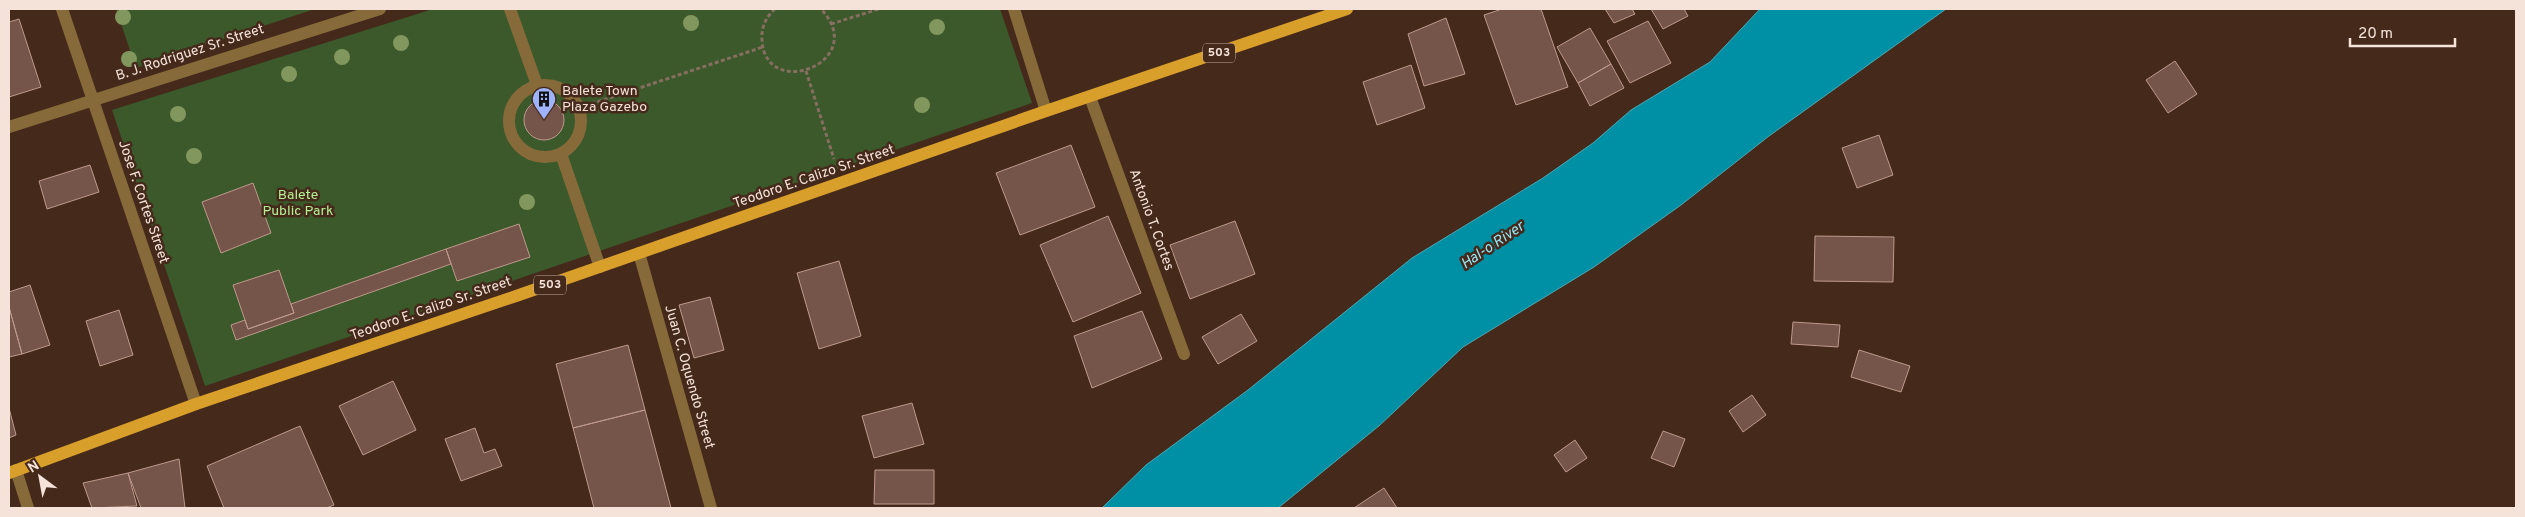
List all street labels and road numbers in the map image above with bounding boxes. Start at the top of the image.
street label: B. J. Rodriguez Sr. Street [114,21,266,85]
road number: 503 [1203,44,1235,62]
street label: Jose F. Cortes Street [114,138,172,266]
street label: Teodoro E. Calizo Sr. Street [731,141,897,213]
street label: Antonio T. Cortes [1125,167,1177,273]
street label: Teodoro E. Calizo Sr. Street [348,273,514,345]
road number: 503 [534,276,566,294]
street label: Juan C. Oquendo Street [660,303,718,451]

